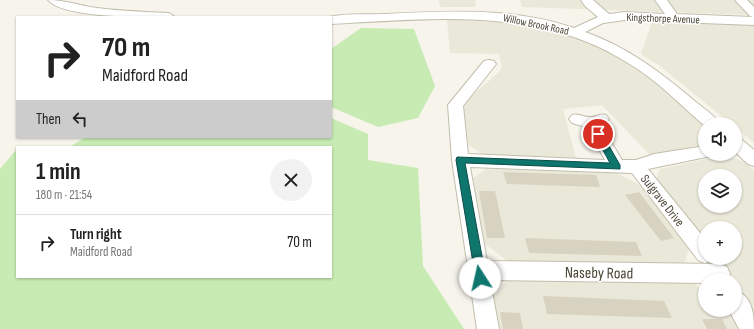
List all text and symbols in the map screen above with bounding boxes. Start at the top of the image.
street label: Willow Brook Road [502,11,570,38]
street label: Kingsthorpe Avenue [626,11,700,26]
text: 70 m [102,31,150,64]
icon: right [36,32,88,84]
text: Maidford Road [102,65,188,86]
icon: left [69,108,91,130]
text: Then [36,110,61,129]
pin [581,117,615,151]
map controls [698,117,742,317]
button: sound [698,117,742,161]
icon: arrive [587,123,609,145]
text: 1 min [36,157,81,186]
button: close [270,159,312,201]
button: layers [698,169,742,213]
street label: Sulgrave Drive [637,171,688,230]
text: 180 m · 21:54 [36,187,92,203]
button: + [698,221,742,265]
text: Turn right [70,225,122,244]
icon: right [36,232,58,254]
text: 70 m [287,233,312,252]
text: Maidford Road [70,244,132,260]
position arrow [459,257,501,299]
street label: Naseby Road [565,263,633,284]
button: − [698,273,742,317]

